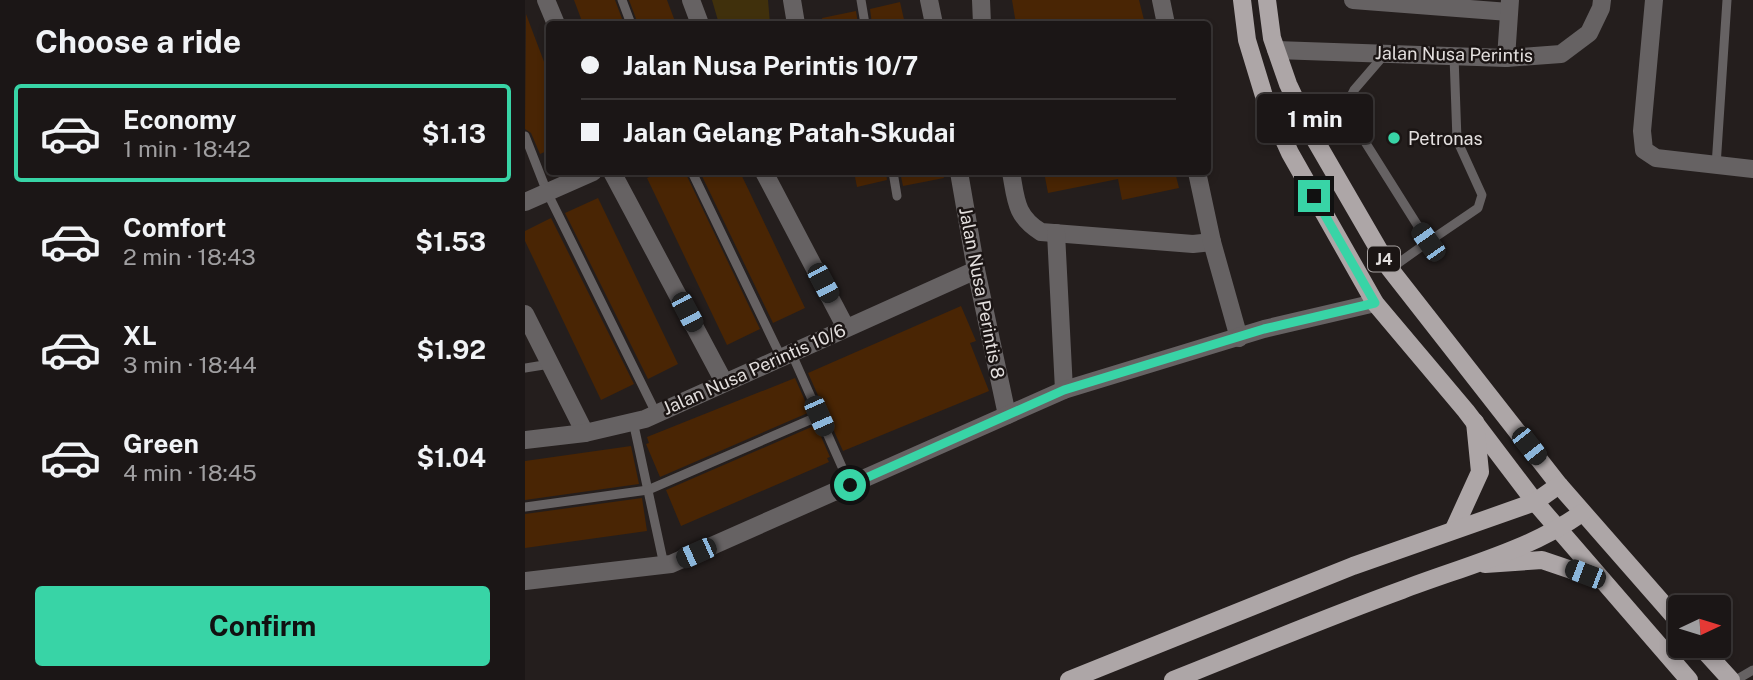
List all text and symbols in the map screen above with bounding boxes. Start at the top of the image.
text: Choose a ride [35,23,241,60]
street label: Jalan Nusa Perintis [1375,42,1533,66]
text: Jalan Nusa Perintis 10/7 [623,50,918,81]
callout: 1 min [1256,94,1372,144]
icon: car [39,102,102,165]
text: Economy [123,104,236,135]
text: 1 min [1287,105,1343,132]
text: Jalan Gelang Patah-Skudai [623,117,955,148]
text: $1.13 [422,118,486,149]
place label: Petronas [1408,128,1482,149]
marker: Petronas [1386,130,1402,146]
text: 1 min · 18:42 [123,135,251,162]
route end [1298,180,1330,212]
street label: Jalan Nusa Perintis 8 [955,206,1009,380]
icon: car [39,210,102,273]
text: Comfort [123,212,226,243]
car [1408,219,1449,265]
text: $1.53 [415,226,486,257]
text: 2 min · 18:43 [123,243,256,270]
road number: J4 [1368,246,1400,272]
car [804,260,843,306]
car [668,289,707,335]
icon: car [39,318,102,381]
street label: Jalan Nusa Perintis 10/6 [659,319,849,419]
text: XL [123,320,157,351]
text: $1.92 [417,334,486,365]
text: 3 min · 18:44 [123,351,257,378]
car [801,393,838,439]
car [1508,423,1551,469]
icon: car [39,426,102,489]
text: Green [123,428,199,459]
text: $1.04 [416,442,486,473]
text: 4 min · 18:45 [123,459,257,486]
route start [834,469,866,501]
car [673,535,720,571]
car [1562,557,1609,591]
button: Confirm [35,586,490,666]
north arrow [1668,595,1731,658]
map controls [1668,595,1731,658]

